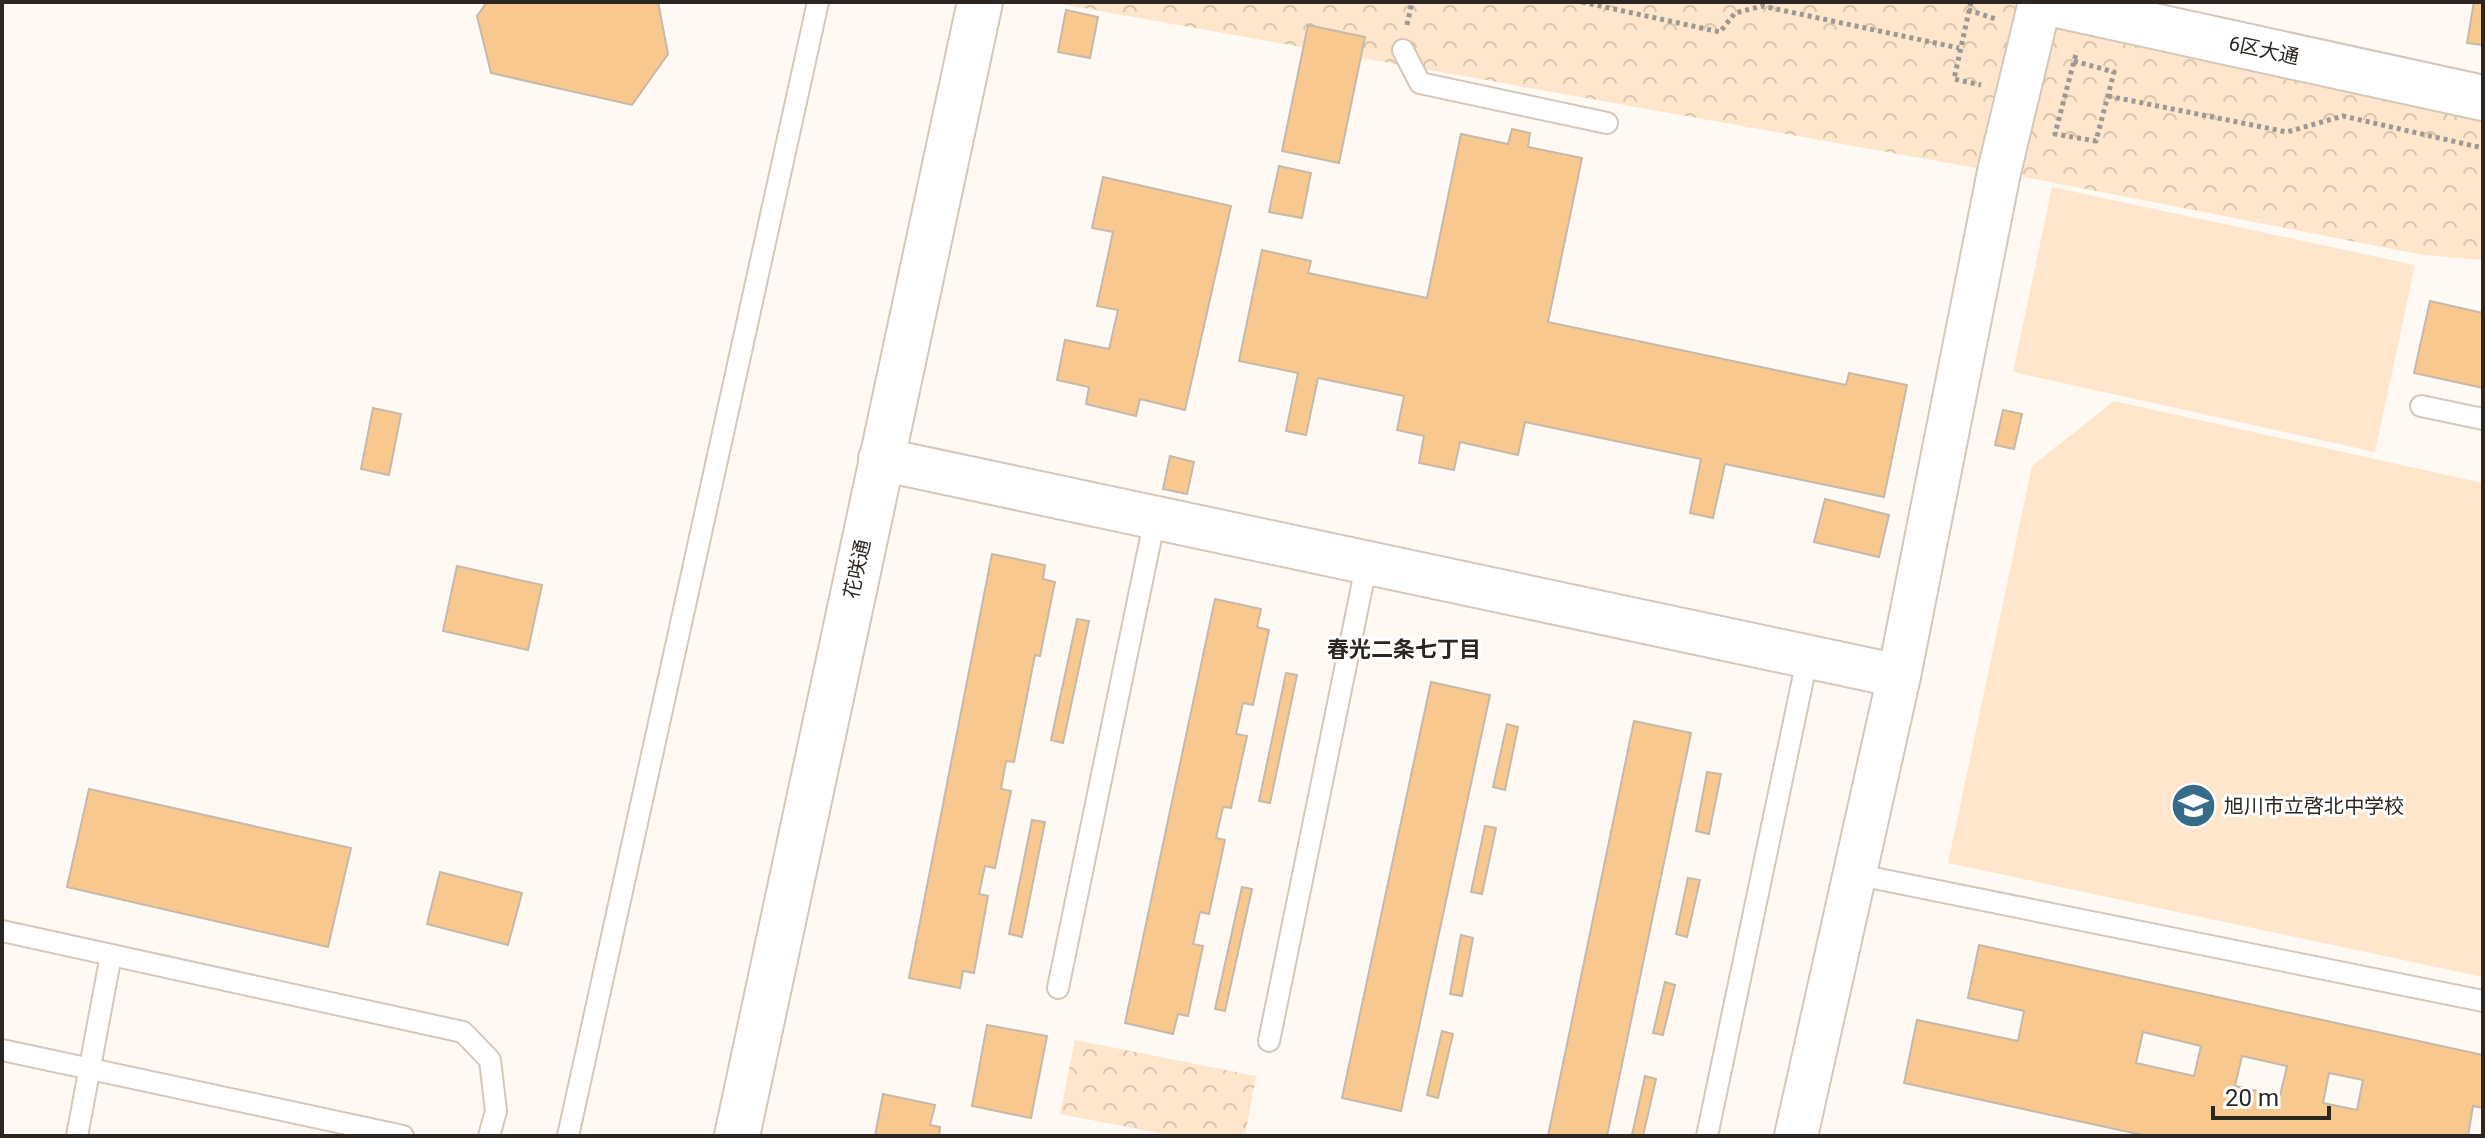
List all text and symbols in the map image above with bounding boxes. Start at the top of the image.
street label: 6区大通 [2227,31,2301,69]
street label: 花咲通 [839,537,875,601]
district label: 春光二条七丁目 [1327,637,1481,662]
school or university icon: 旭川市立啓北中学校 [2169,782,2217,830]
place label: 旭川市立啓北中学校 [2224,794,2404,818]
scale bar [2213,1070,2329,1120]
text: 20 m [2225,1084,2279,1112]

